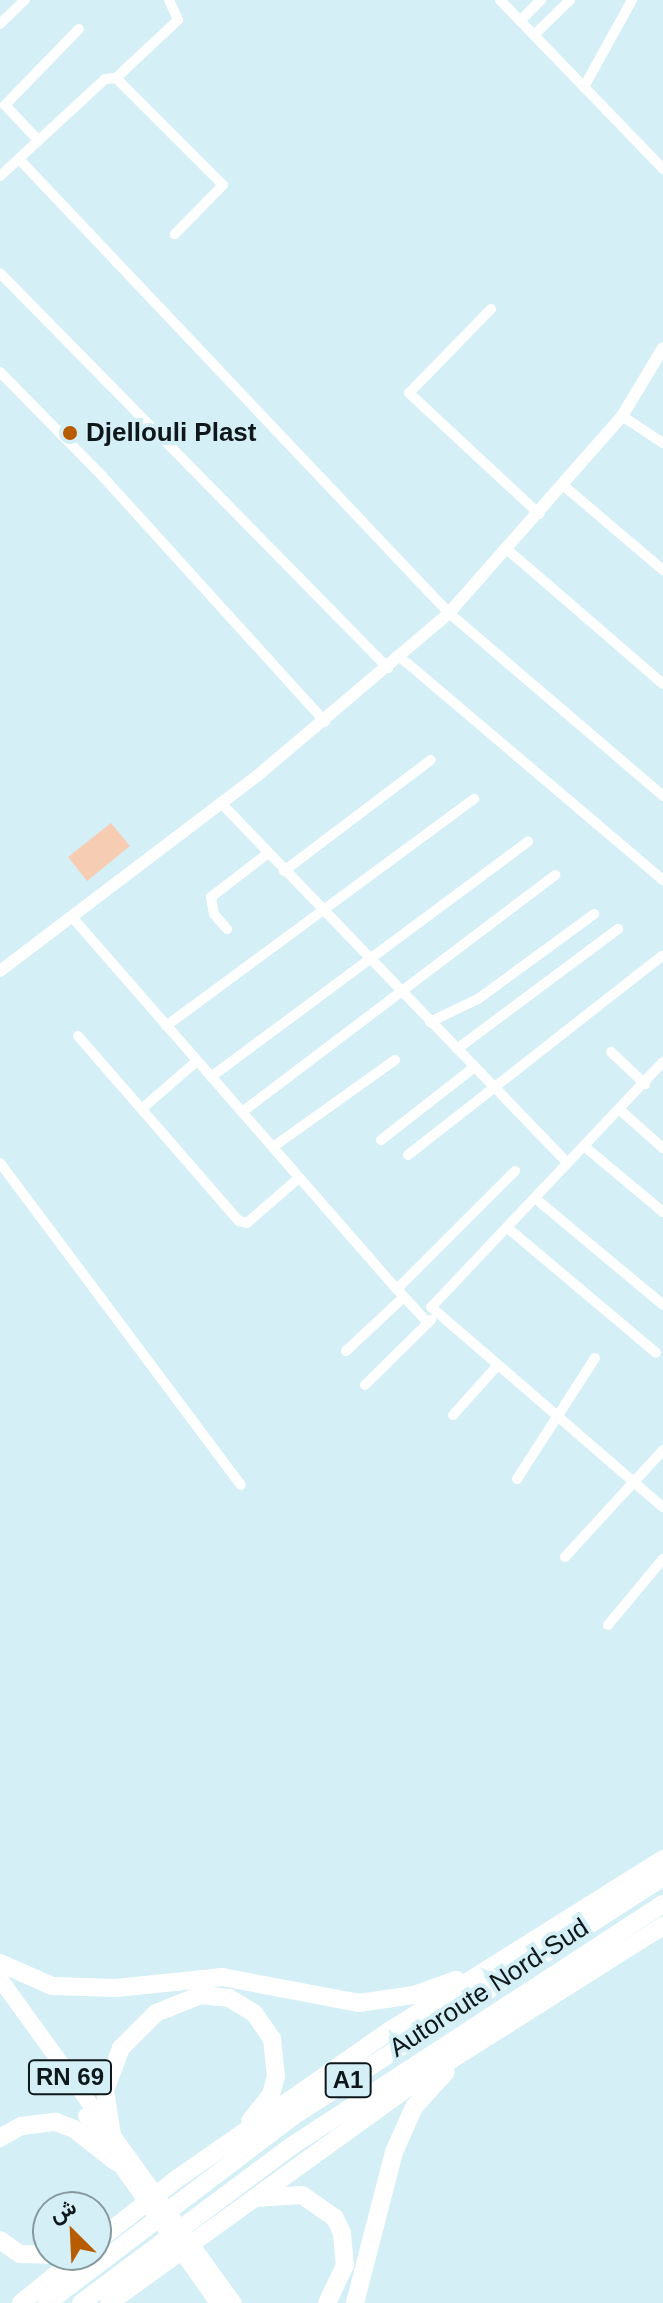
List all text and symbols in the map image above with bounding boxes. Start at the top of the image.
place label: Djellouli Plast [86,417,256,449]
marker: Djellouli Plast [61,424,79,442]
street label: Autoroute Nord-Sud [384,1912,594,2064]
road number: RN 69 [26,2057,114,2097]
road number: A1 [324,2060,372,2100]
north arrow [32,2191,112,2271]
text: ش [46,2194,80,2227]

